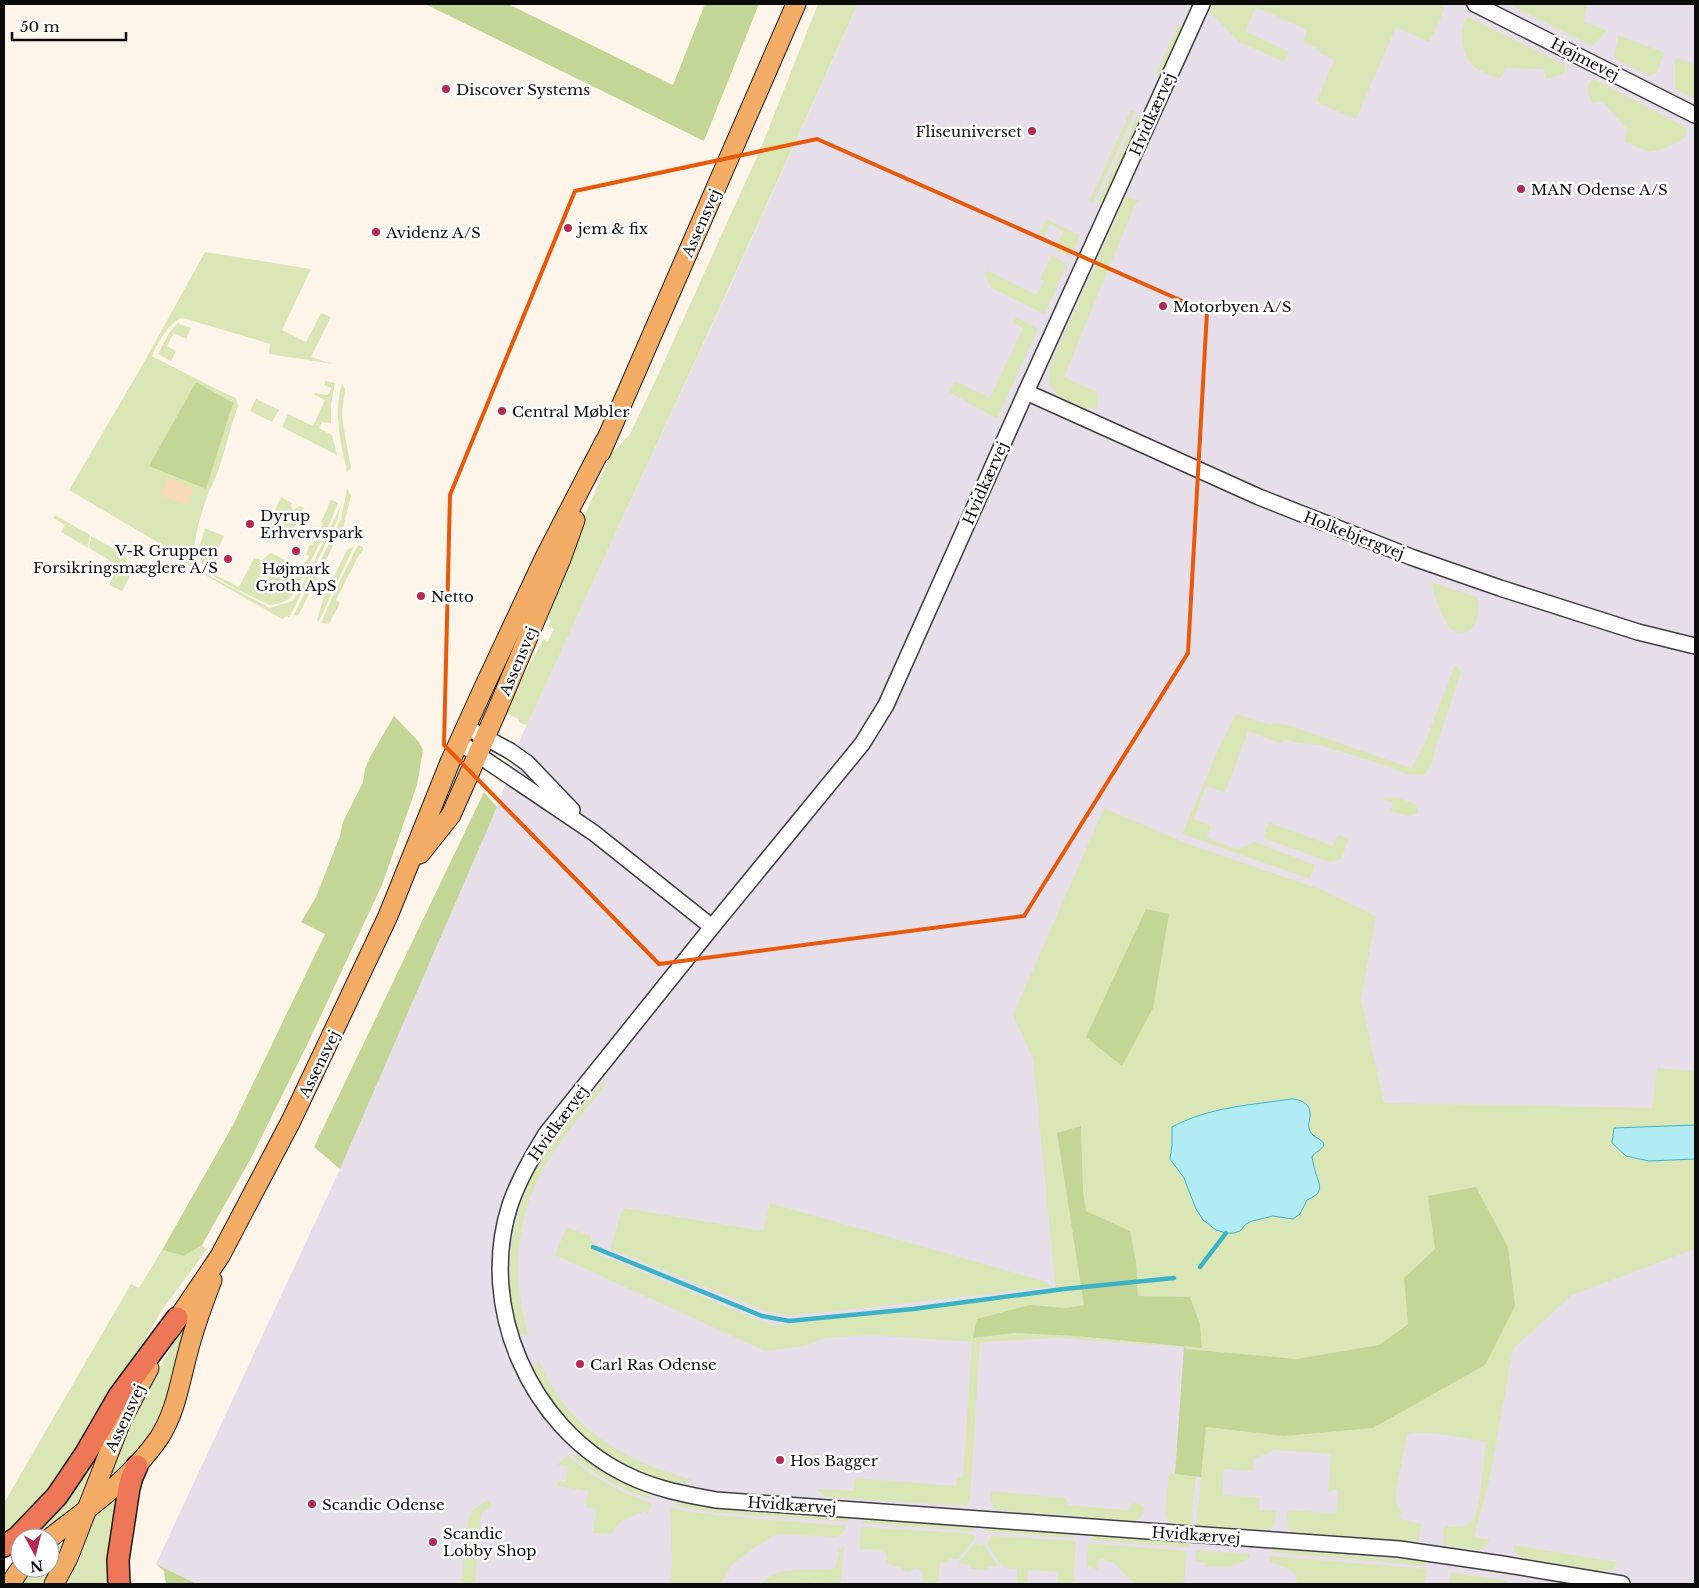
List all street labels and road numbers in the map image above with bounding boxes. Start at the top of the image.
street label: Højmevej [1548,34,1622,84]
street label: Hvidkærvej [1125,69,1179,159]
street label: Assensvej [677,186,724,261]
street label: Hvidkærvej [958,438,1012,528]
street label: Holkebjergvej [1301,507,1407,563]
street label: Assensvej [495,624,541,699]
street label: Assensvej [294,1027,343,1102]
street label: Hvidkærvej [524,1081,592,1165]
street label: Assensvej [101,1381,149,1456]
street label: Hvidkærvej [747,1492,837,1518]
street label: Hvidkærvej [1151,1522,1241,1548]

